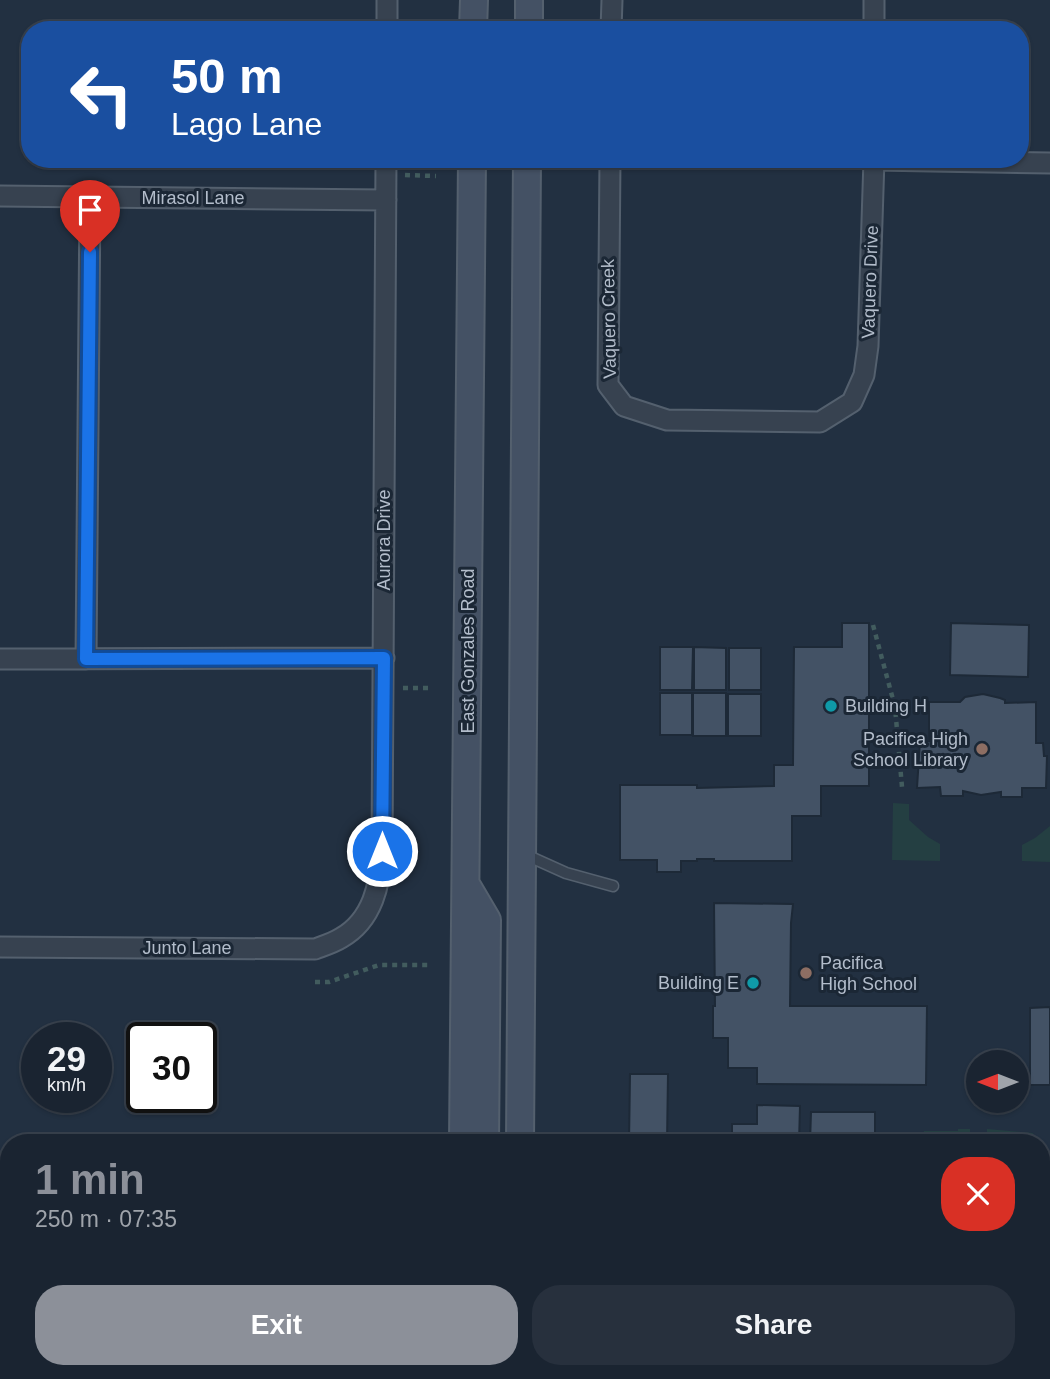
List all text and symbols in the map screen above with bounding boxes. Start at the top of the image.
icon: left [56,49,147,140]
text: 50 m [171,49,283,103]
text: Lago Lane [171,106,322,142]
pin [60,180,120,252]
street label: Mirasol Lane [141,188,245,208]
icon: arrive [71,191,109,229]
street label: Vaquero Drive [858,225,882,339]
street label: Vaquero Creek [598,258,620,379]
street label: Aurora Drive [374,489,394,591]
street label: East Gonzales Road [458,568,478,734]
place label: Building H [845,696,927,716]
marker: Building H [823,698,839,714]
place label: Pacifica High School Library [853,729,968,770]
marker: Pacifica High School Library [974,741,990,757]
position arrow [345,814,419,888]
street label: Junto Lane [142,938,232,958]
place label: Pacifica High School [820,953,917,994]
marker: Pacifica High School [798,965,814,981]
place label: Building E [658,973,739,993]
marker: Building E [745,975,761,991]
speed limit sign: 30 [126,1022,217,1113]
text: 29 [47,1039,86,1078]
north arrow [966,1050,1029,1113]
map controls [966,1050,1029,1113]
text: km/h [47,1075,86,1095]
text: 1 min [35,1156,145,1203]
button: close [941,1157,1015,1231]
text: 250 m · 07:35 [35,1206,177,1232]
button: Exit [35,1285,518,1365]
button: Share [532,1285,1015,1365]

